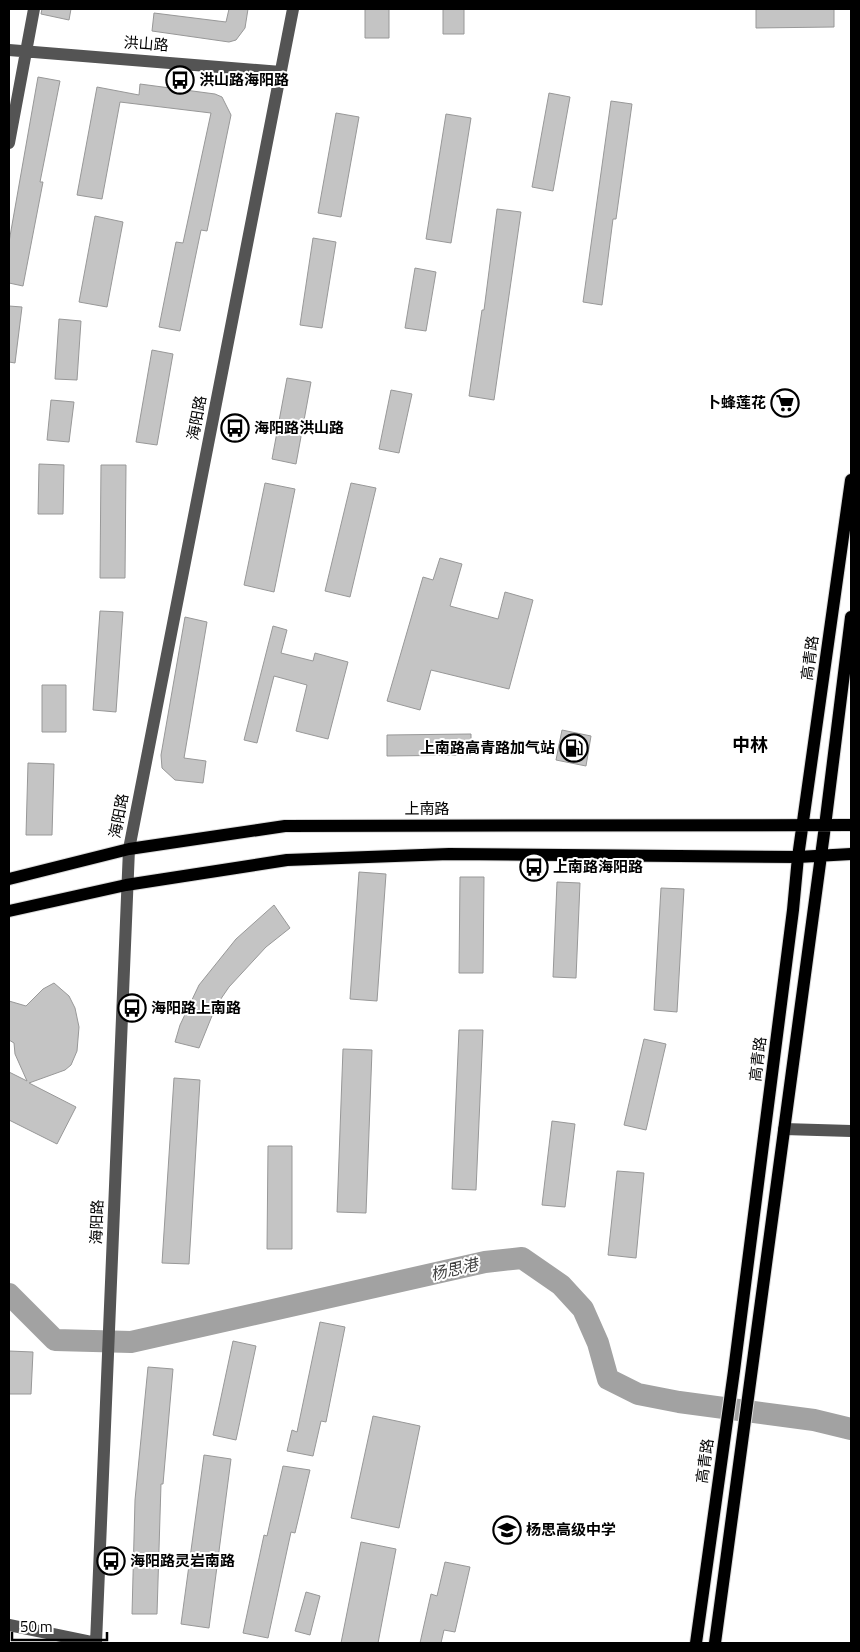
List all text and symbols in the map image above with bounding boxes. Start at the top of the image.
street label: 洪山路 [123,30,169,57]
bus stop icon: 洪山路海阳路 [165,65,195,95]
place label: 洪山路海阳路 [199,68,289,91]
supermarket icon: 卜蜂莲花 [770,388,800,418]
place label: 卜蜂莲花 [706,391,766,414]
street label: 海阳路 [181,394,212,442]
bus stop icon: 海阳路洪山路 [220,413,250,443]
place label: 海阳路洪山路 [254,416,344,439]
street label: 高青路 [795,634,824,682]
district label: 中林 [732,731,768,758]
fuel station icon: 上南路高青路加气站 [559,733,589,763]
place label: 上南路高青路加气站 [420,736,555,759]
street label: 海阳路 [103,792,134,840]
street label: 上南路 [404,797,450,820]
bus stop icon: 上南路海阳路 [519,852,549,882]
place label: 上南路海阳路 [553,855,643,878]
bus stop icon: 海阳路上南路 [117,993,147,1023]
place label: 海阳路上南路 [151,996,241,1019]
street label: 高青路 [743,1035,772,1083]
street label: 海阳路 [84,1199,109,1245]
water label: 杨思港 [428,1251,482,1286]
street label: 高青路 [690,1437,719,1485]
school or university icon: 杨思高级中学 [492,1515,522,1545]
place label: 杨思高级中学 [526,1518,616,1541]
bus stop icon: 海阳路灵岩南路 [96,1546,126,1576]
place label: 海阳路灵岩南路 [130,1549,235,1572]
scale bar [12,1610,108,1642]
text: 50 m [20,1615,53,1638]

